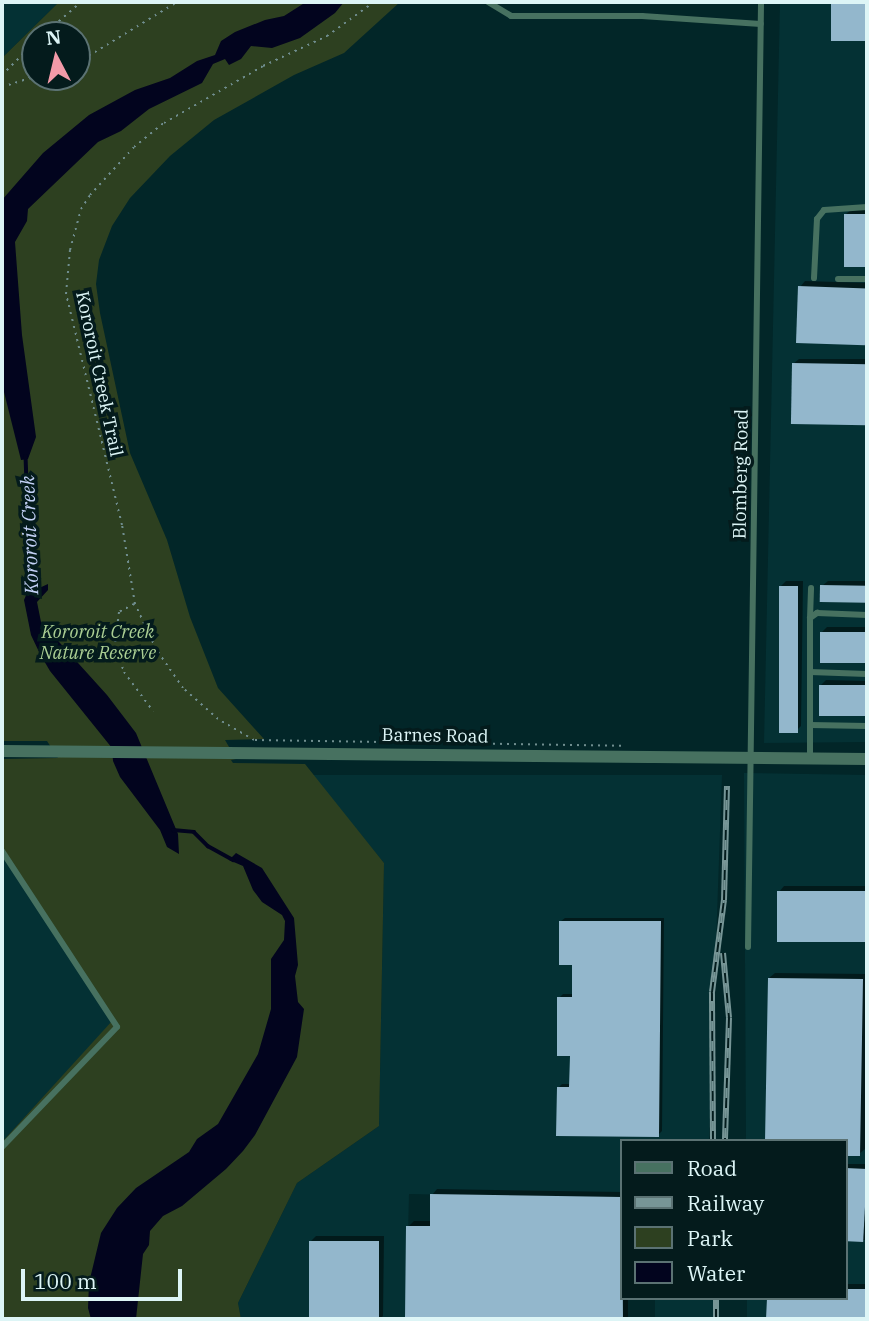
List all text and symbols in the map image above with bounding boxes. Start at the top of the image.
north arrow [21,21,91,91]
text: N [45,24,63,50]
street label: Kororoit Creek Trail [71,289,127,459]
street label: Blomberg Road [729,409,753,539]
water label: Kororoit Creek [17,475,43,595]
park label: Kororoit Creek Nature Reserve [40,622,156,664]
street label: Barnes Road [381,724,489,748]
legend [620,1139,848,1300]
text: Road [687,1154,737,1182]
text: Railway [687,1189,764,1217]
text: Park [687,1224,733,1252]
scale bar [24,1254,186,1298]
text: Water [687,1259,745,1287]
text: 100 m [34,1267,97,1295]

